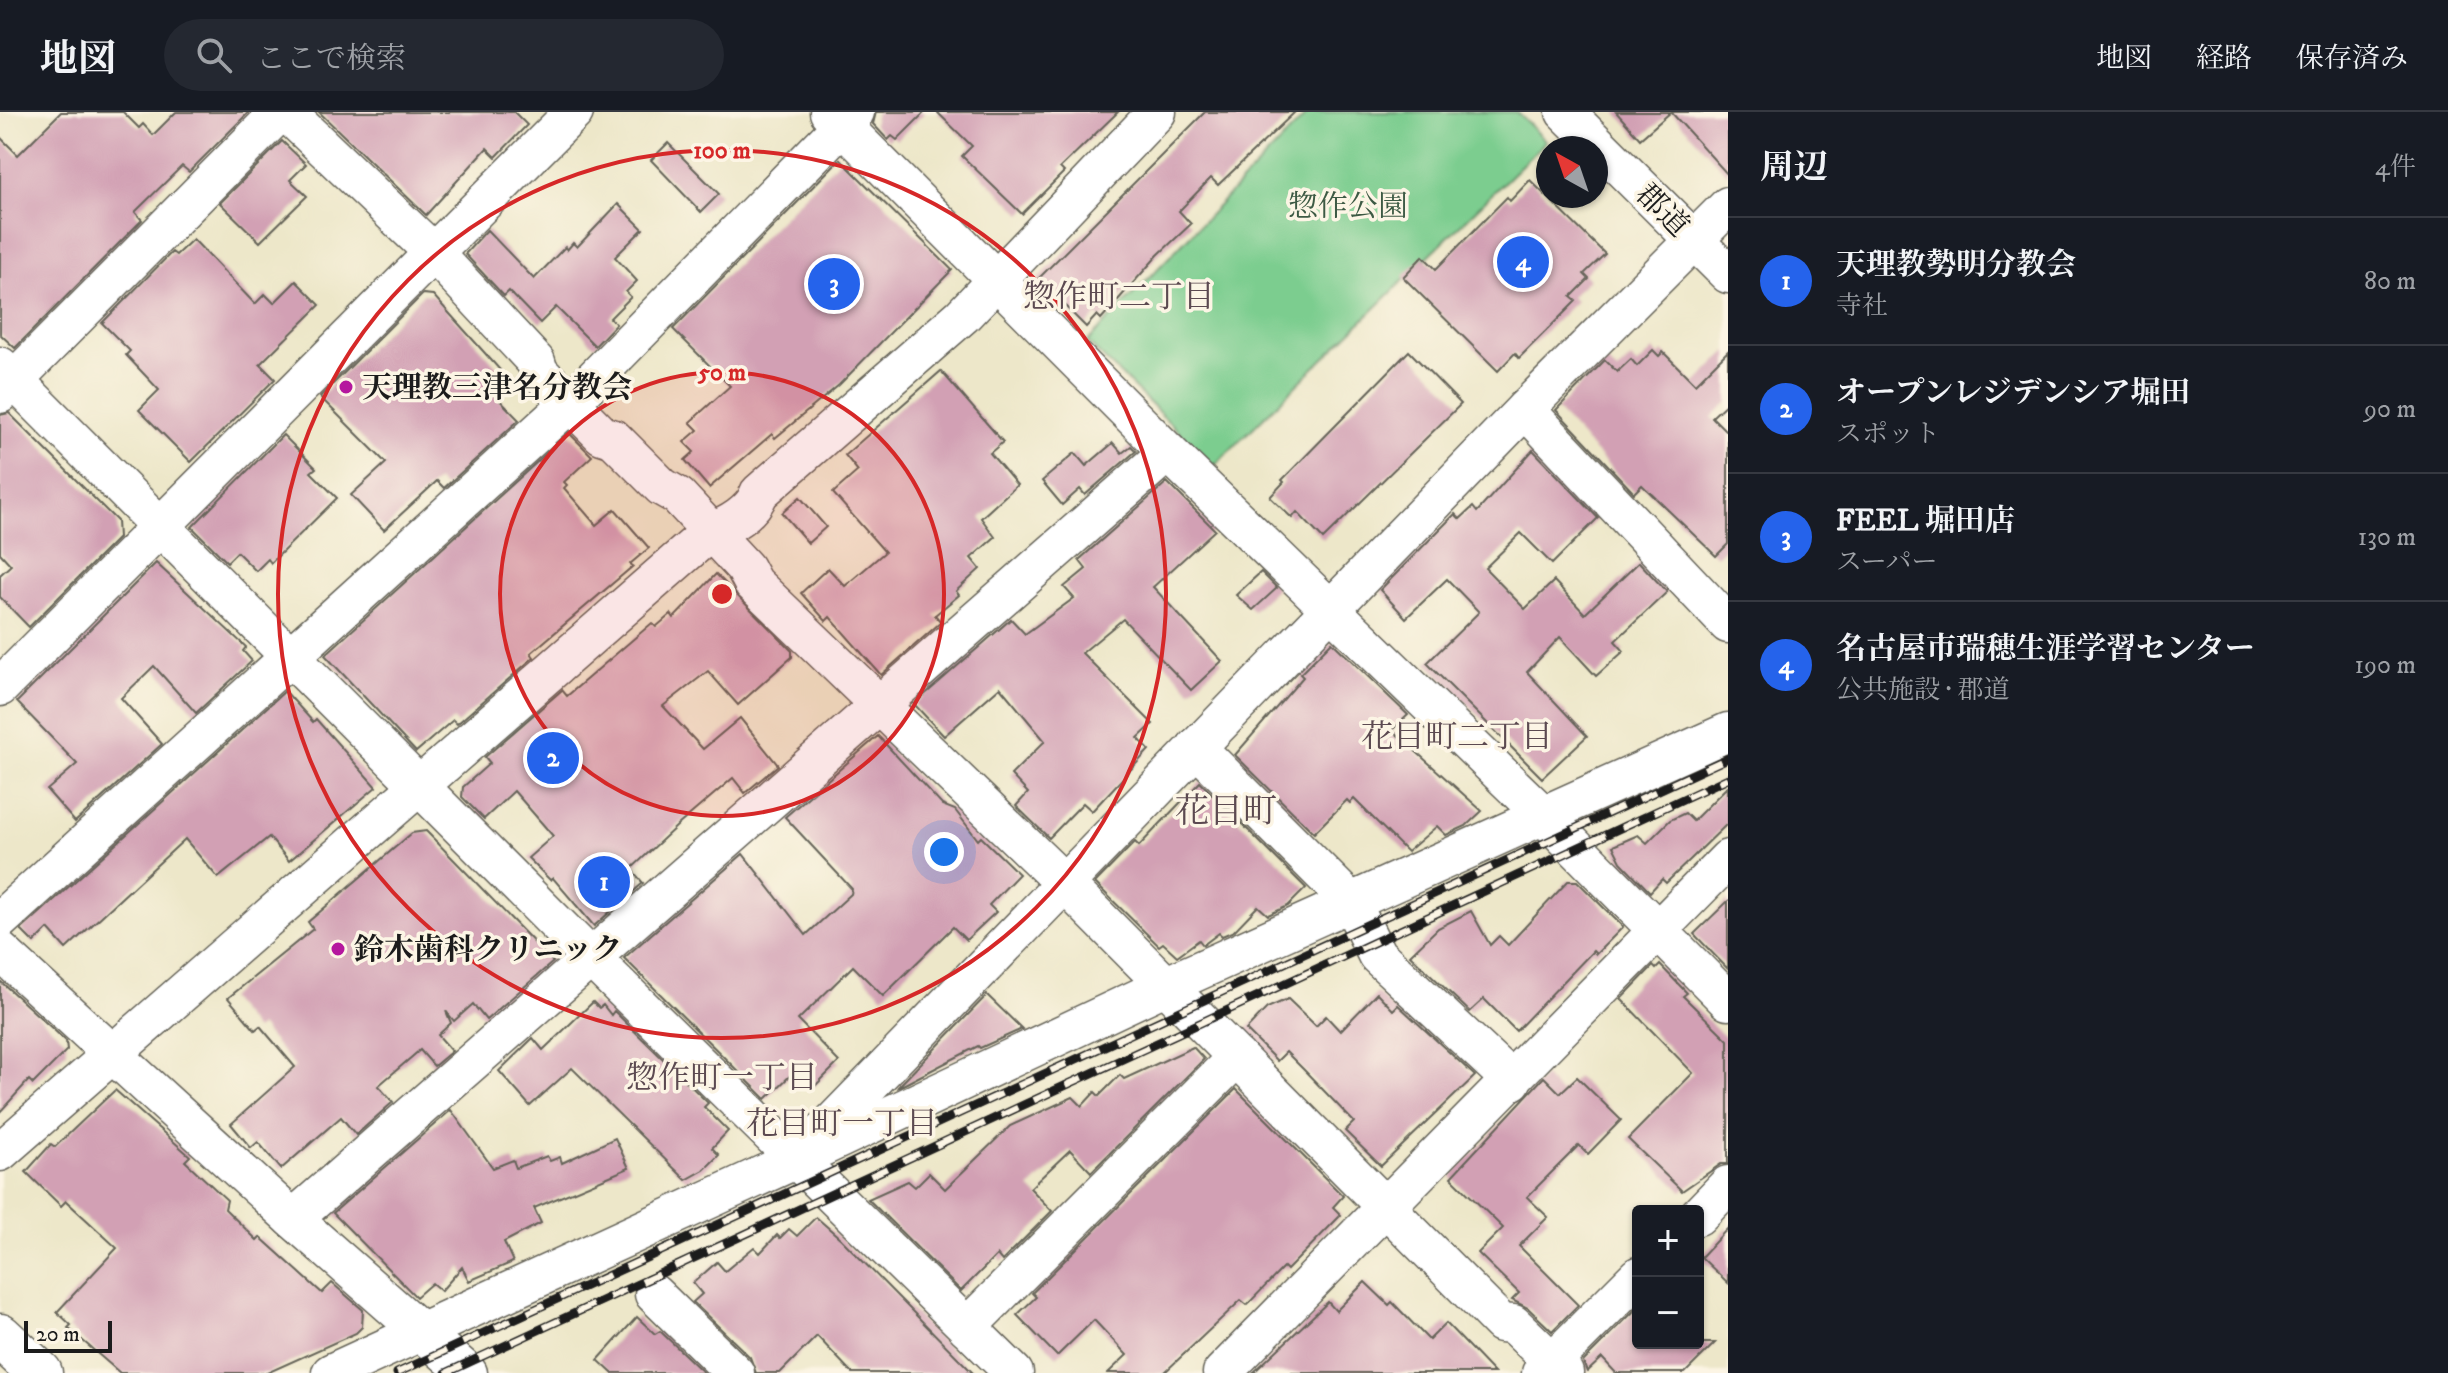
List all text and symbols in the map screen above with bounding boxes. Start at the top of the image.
search box [164,19,724,91]
icon: search [192,33,236,77]
text: 地図 [40,36,116,84]
text: ここで検索 [256,41,406,78]
text: 地図 [2096,41,2152,76]
text: 経路 [2196,41,2252,76]
text: 保存済み [2296,41,2408,76]
text: 100 m [693,136,751,166]
north arrow [1536,136,1608,208]
text: 周辺 [1760,147,1828,189]
text: 4件 [2375,151,2416,184]
street label: 郡道 [1628,177,1696,245]
park label: 惣作公園 [1288,189,1408,226]
pin: 4 [1497,232,1549,292]
text: 天理教勢明分教会 [1836,247,2076,284]
pin: 3 [808,254,860,314]
text: 1 [1781,265,1791,298]
text: 80 m [2364,265,2416,298]
district label: 惣作町二丁目 [1023,278,1215,318]
text: 寺社 [1836,290,1888,323]
text: 50 m [697,358,746,388]
place label: 天理教三津名分教会 [362,370,632,407]
text: オープンレジデンシア堀田 [1836,375,2190,412]
marker: 天理教三津名分教会 [337,378,355,396]
text: 2 [1780,393,1792,426]
text: 90 m [2364,393,2416,426]
text: スポット [1836,418,1940,451]
text: FEEL 堀田店 [1836,503,2015,540]
text: 3 [1781,521,1791,554]
text: 130 m [2358,521,2416,554]
text: スーパー [1836,546,1937,579]
centre of rings [708,580,736,608]
text: 名古屋市瑞穂生涯学習センター [1836,631,2255,668]
text: 4 [1779,649,1793,682]
text: 190 m [2354,649,2416,682]
text: 公共施設 · 郡道 [1836,674,2009,707]
district label: 花目町二丁目 [1361,718,1553,758]
pin: 2 [527,728,579,788]
district label: 花目町 [1175,791,1277,833]
your location [924,832,964,872]
pin: 1 [578,852,630,912]
place label: 鈴木歯科クリニック [354,932,622,969]
marker: 鈴木歯科クリニック [329,940,347,958]
district label: 惣作町一丁目 [626,1059,818,1099]
district label: 花目町一丁目 [746,1105,938,1145]
map controls [1632,1205,1704,1349]
button: + [1632,1205,1704,1277]
button: − [1632,1277,1704,1349]
scale bar [24,1317,112,1353]
text: 20 m [36,1321,80,1348]

